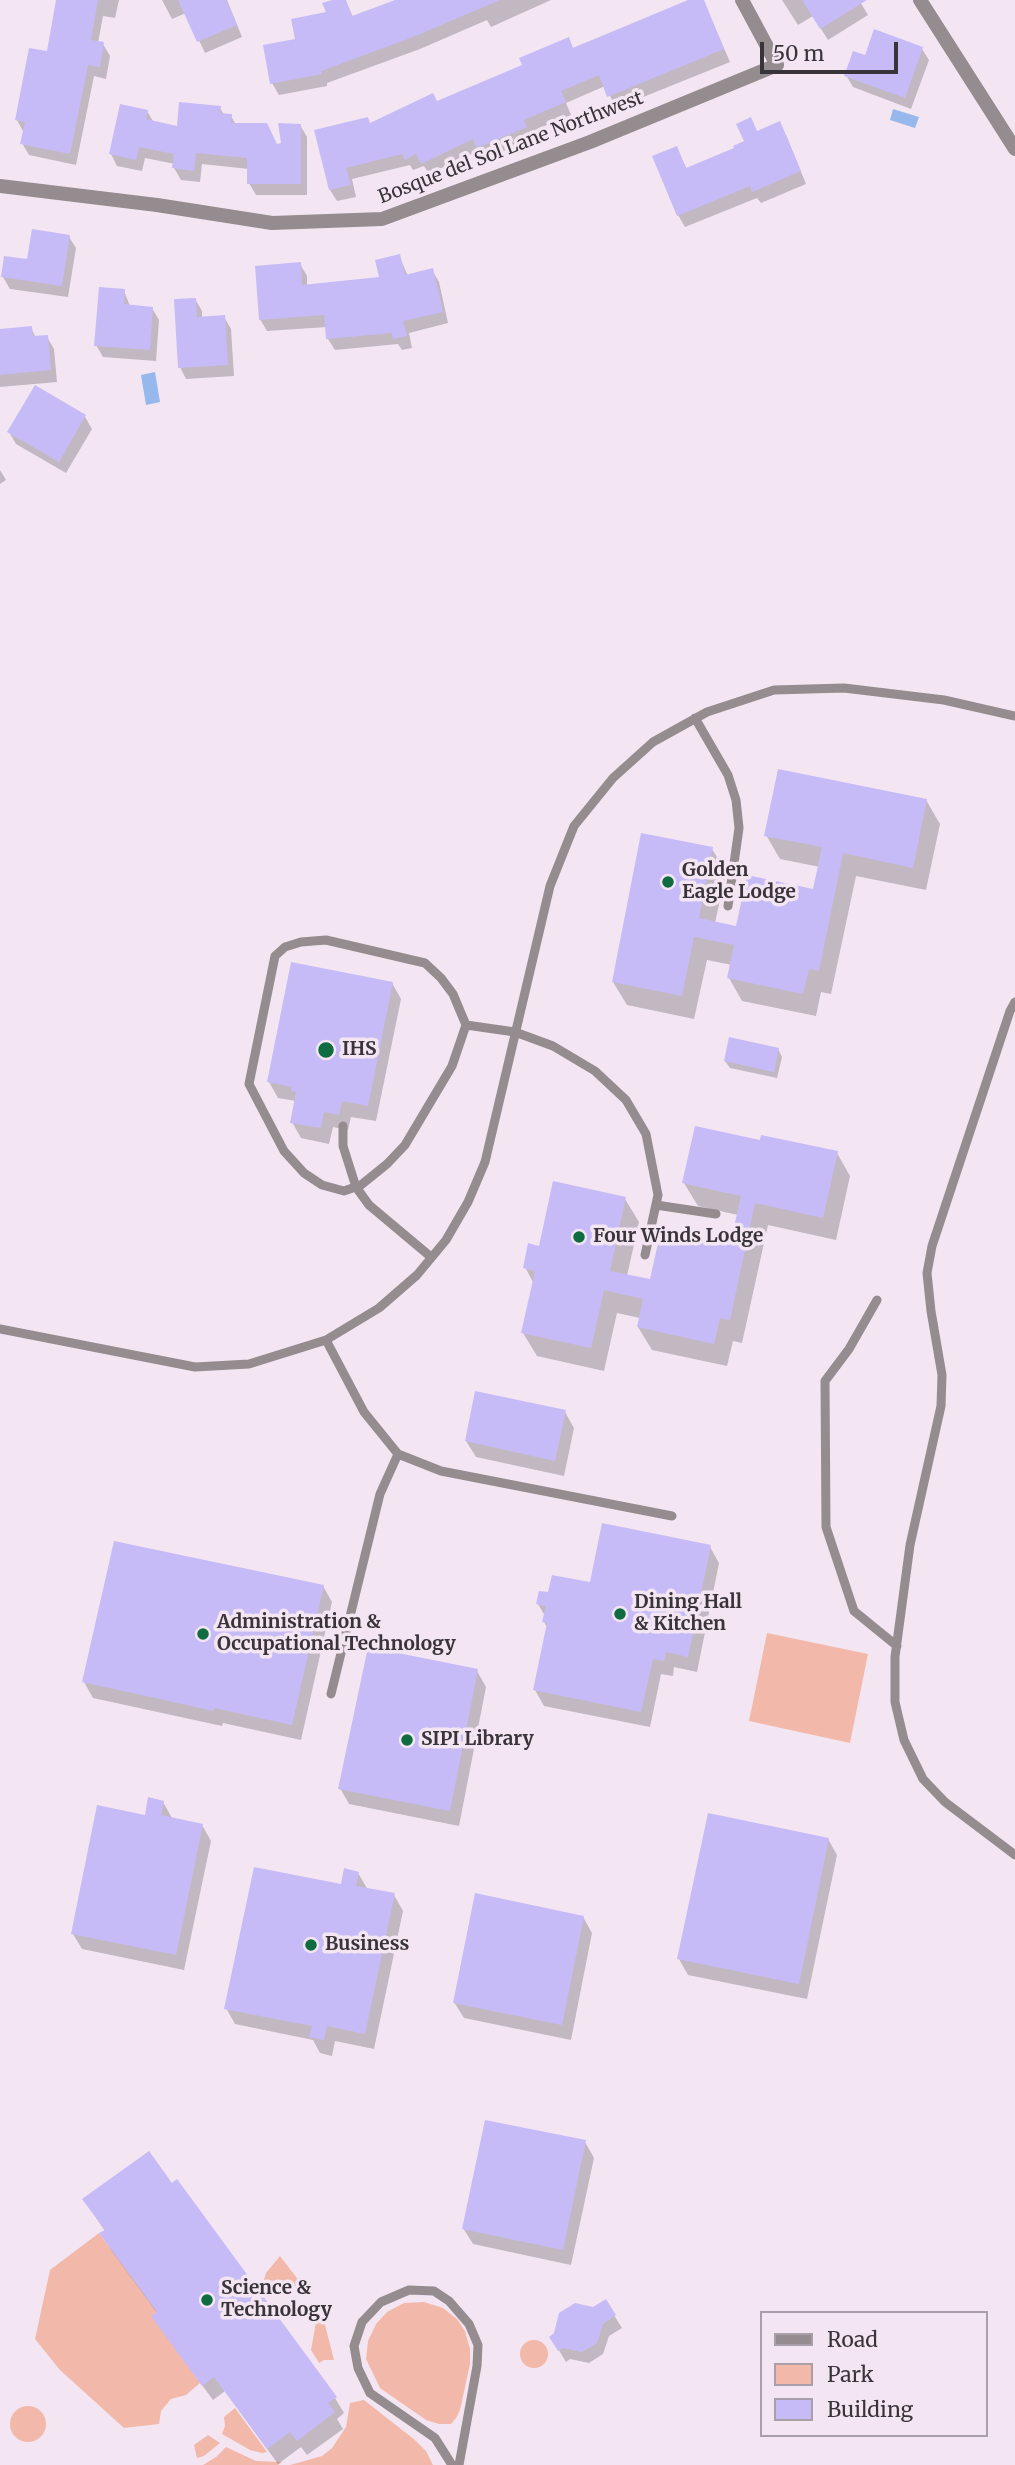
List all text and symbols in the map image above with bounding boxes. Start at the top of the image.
scale bar [763,28,901,72]
text: 50 m [773,40,824,67]
street label: Bosque del Sol Lane Northwest [375,87,647,209]
place label: Golden Eagle Lodge [682,860,796,904]
marker: Golden Eagle Lodge [660,874,676,890]
place label: IHS [342,1039,376,1061]
marker: IHS [316,1040,336,1060]
place label: Four Winds Lodge [593,1226,763,1248]
marker: Four Winds Lodge [571,1229,587,1245]
place label: Dining Hall & Kitchen [634,1592,742,1636]
marker: Dining Hall & Kitchen [612,1606,628,1622]
place label: Administration & Occupational Technology [217,1612,456,1656]
marker: Administration & Occupational Technology [195,1626,211,1642]
place label: SIPI Library [421,1729,534,1751]
marker: SIPI Library [399,1732,415,1748]
place label: Business [325,1934,409,1956]
marker: Business [303,1937,319,1953]
place label: Science & Technology [221,2278,332,2322]
marker: Science & Technology [199,2292,215,2308]
legend [760,2311,987,2437]
text: Road [827,2326,878,2353]
text: Park [827,2361,874,2388]
text: Building [827,2396,913,2423]

